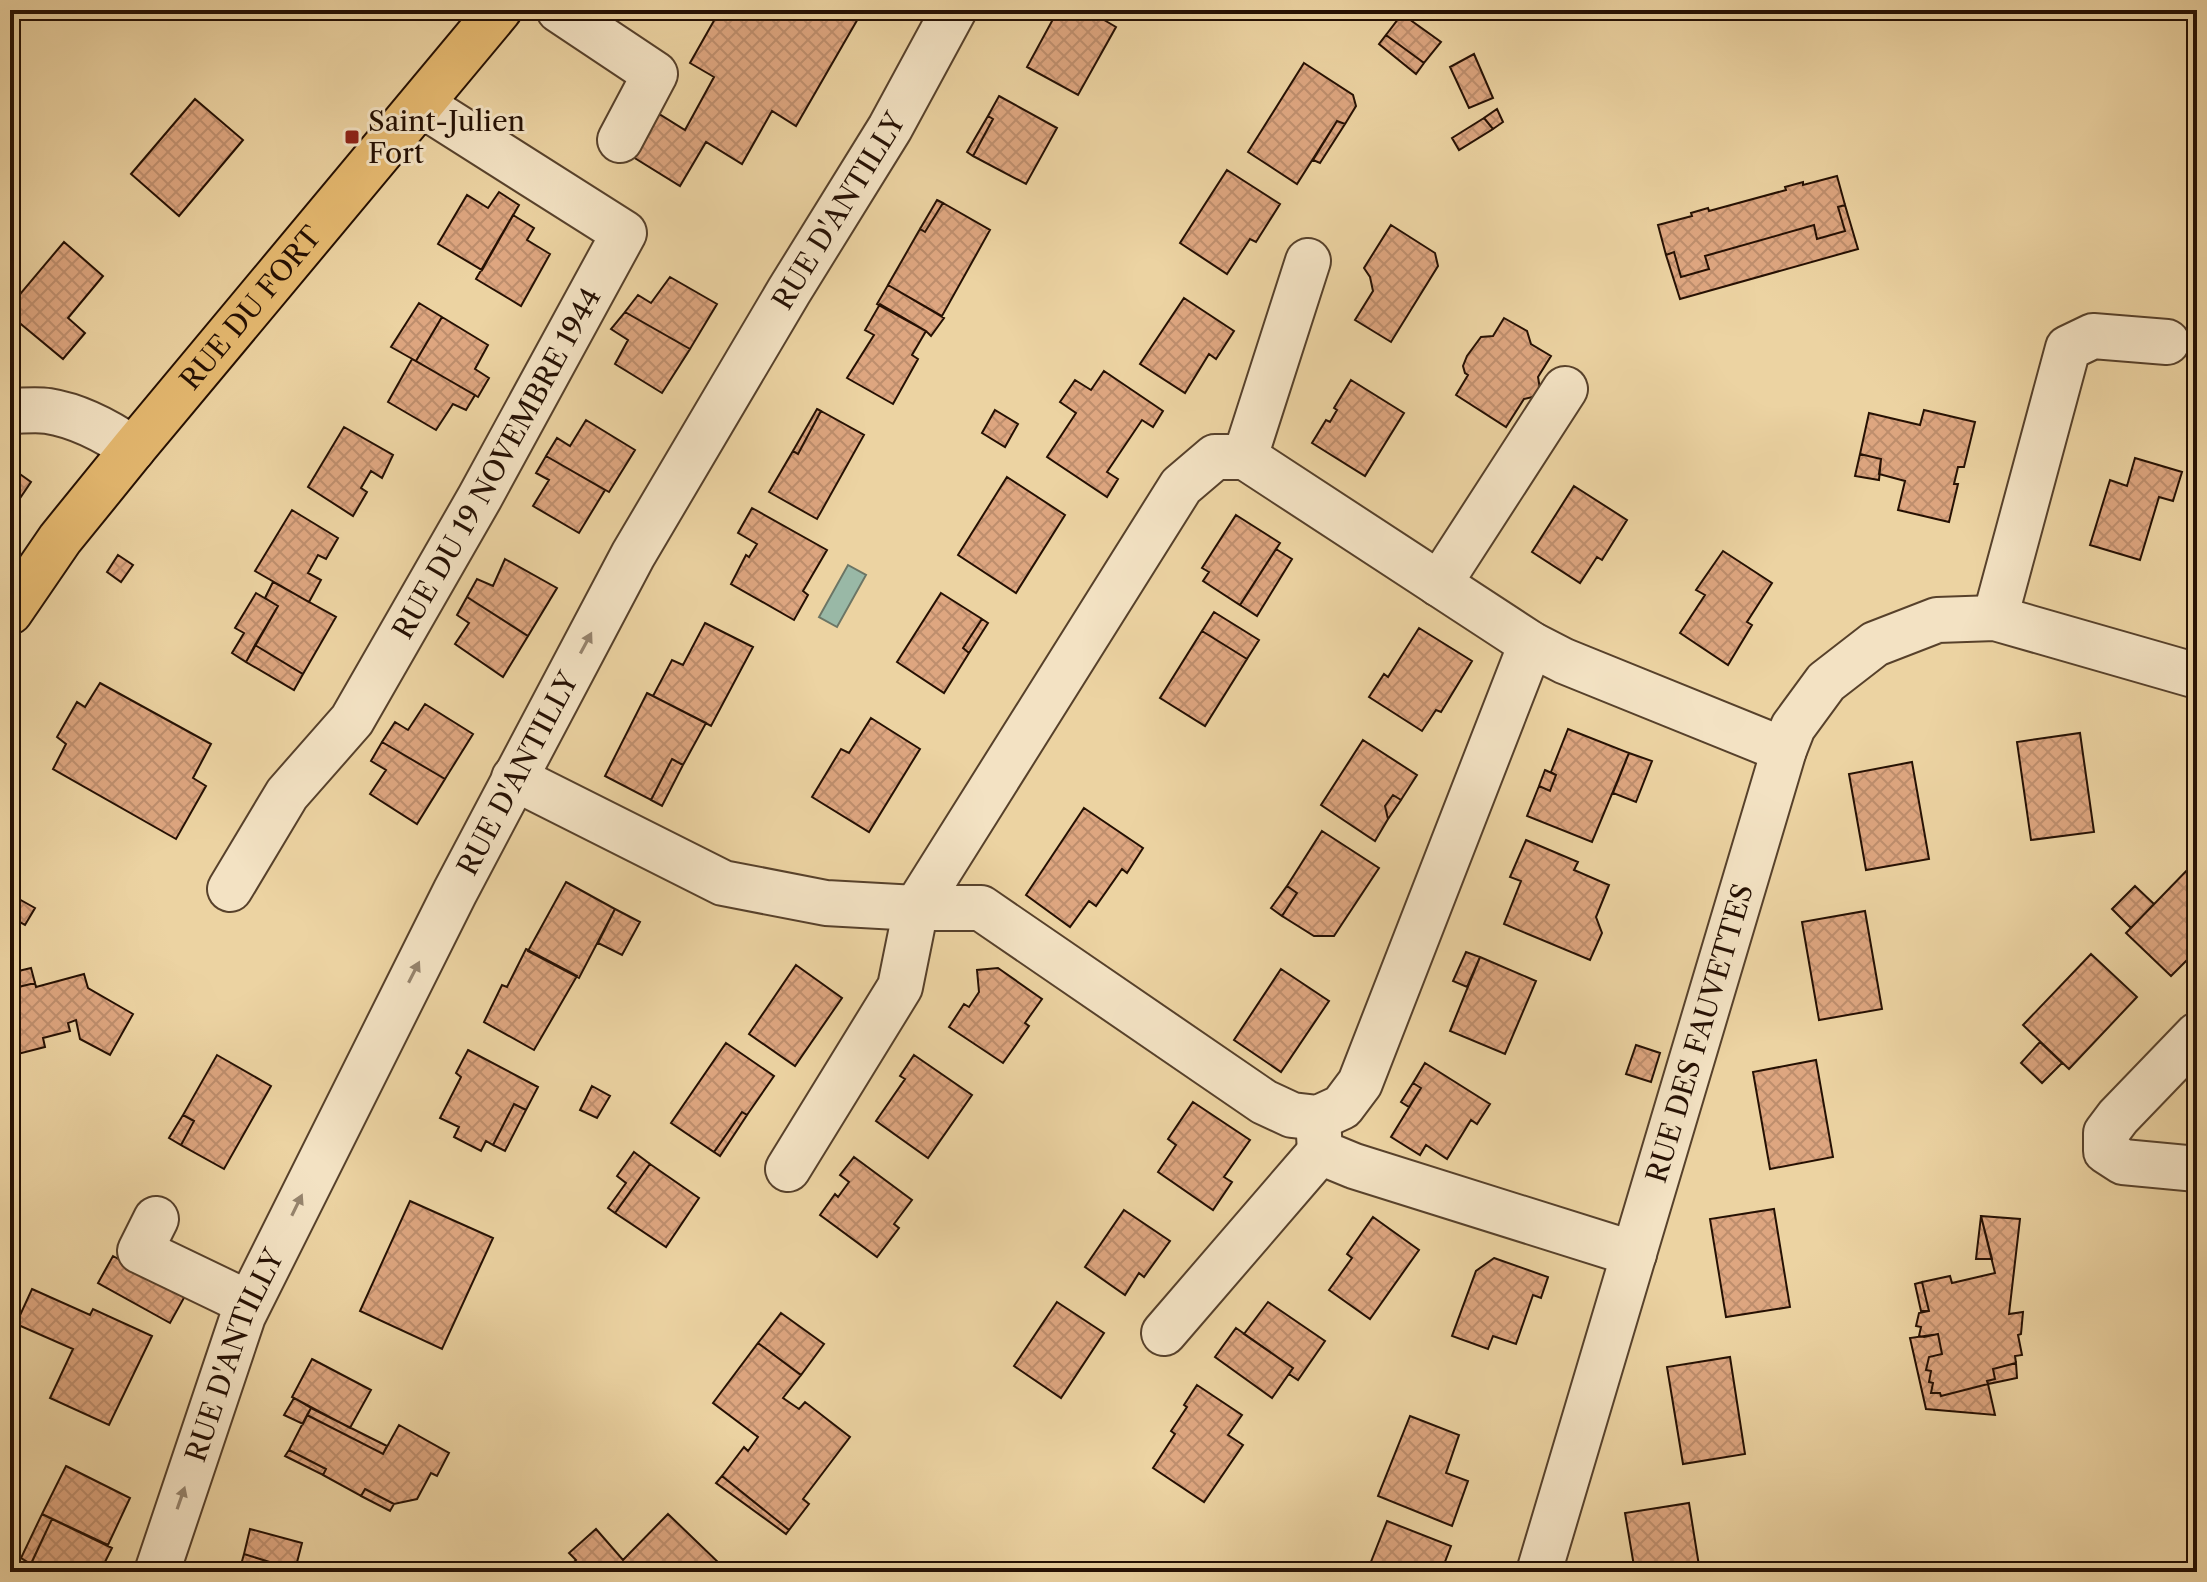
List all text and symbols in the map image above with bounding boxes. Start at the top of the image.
place label: Saint-Julien Fort [368,104,525,170]
street label: RUE D'ANTILLY [765,106,913,316]
marker: Saint-Julien Fort [343,128,361,146]
street label: RUE DU FORT [173,219,328,396]
street label: RUE DU 19 NOVEMBRE 1944 [385,282,608,645]
one-way arrow [580,631,593,654]
street label: RUE D'ANTILLY [450,665,586,881]
street label: RUE DES FAUVETTES [1639,880,1760,1187]
one-way arrow [407,961,420,984]
one-way arrow [290,1193,304,1216]
street label: RUE D'ANTILLY [178,1242,291,1466]
one-way arrow [176,1486,188,1510]

